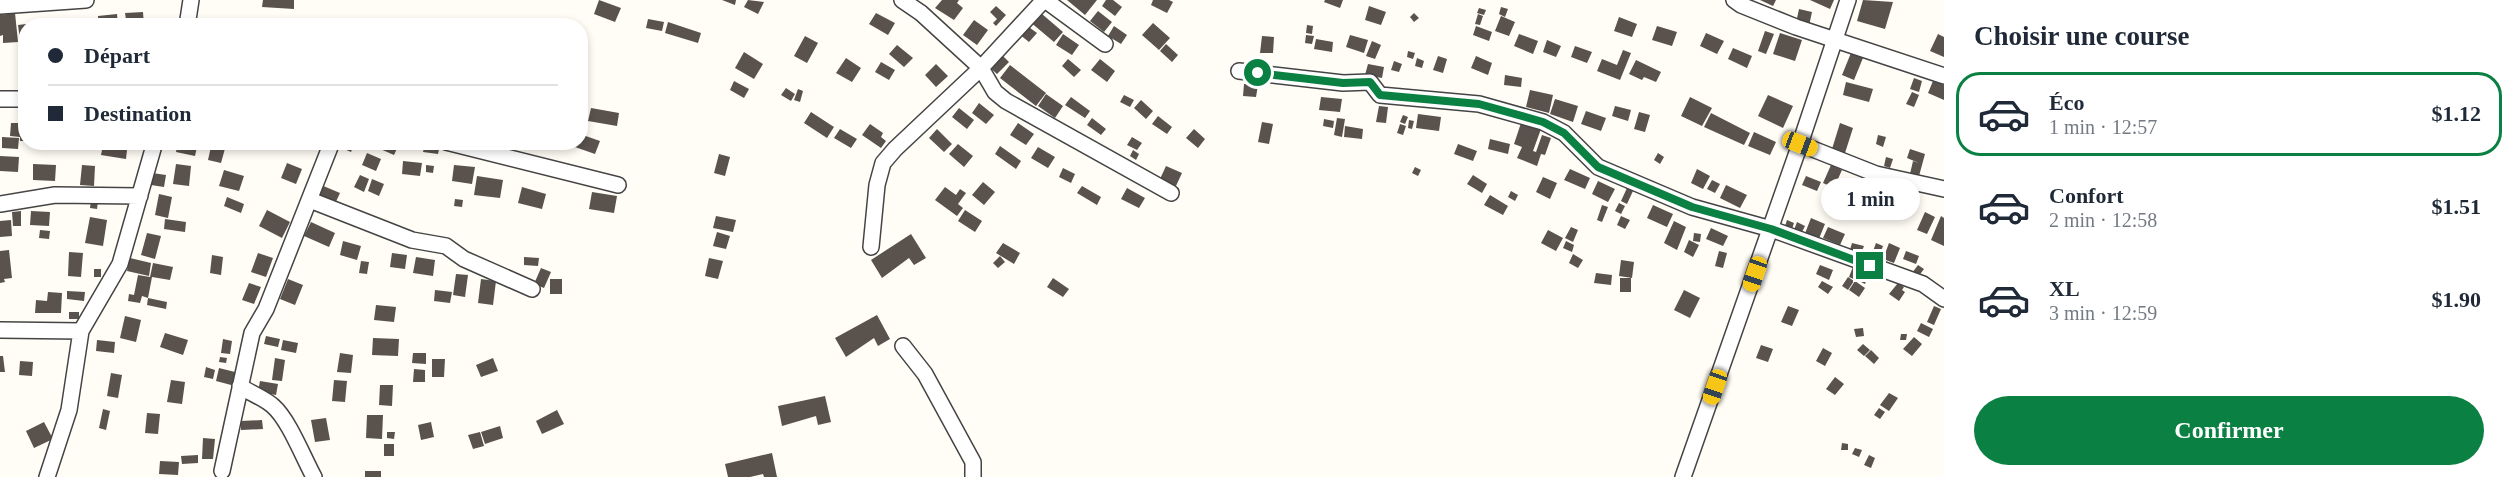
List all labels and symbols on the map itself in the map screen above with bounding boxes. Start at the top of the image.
route start [1244,59,1271,86]
car [1780,129,1820,159]
callout: 1 min [1820,179,1920,221]
route end [1856,252,1883,279]
car [1741,254,1769,294]
car [1701,367,1729,407]

